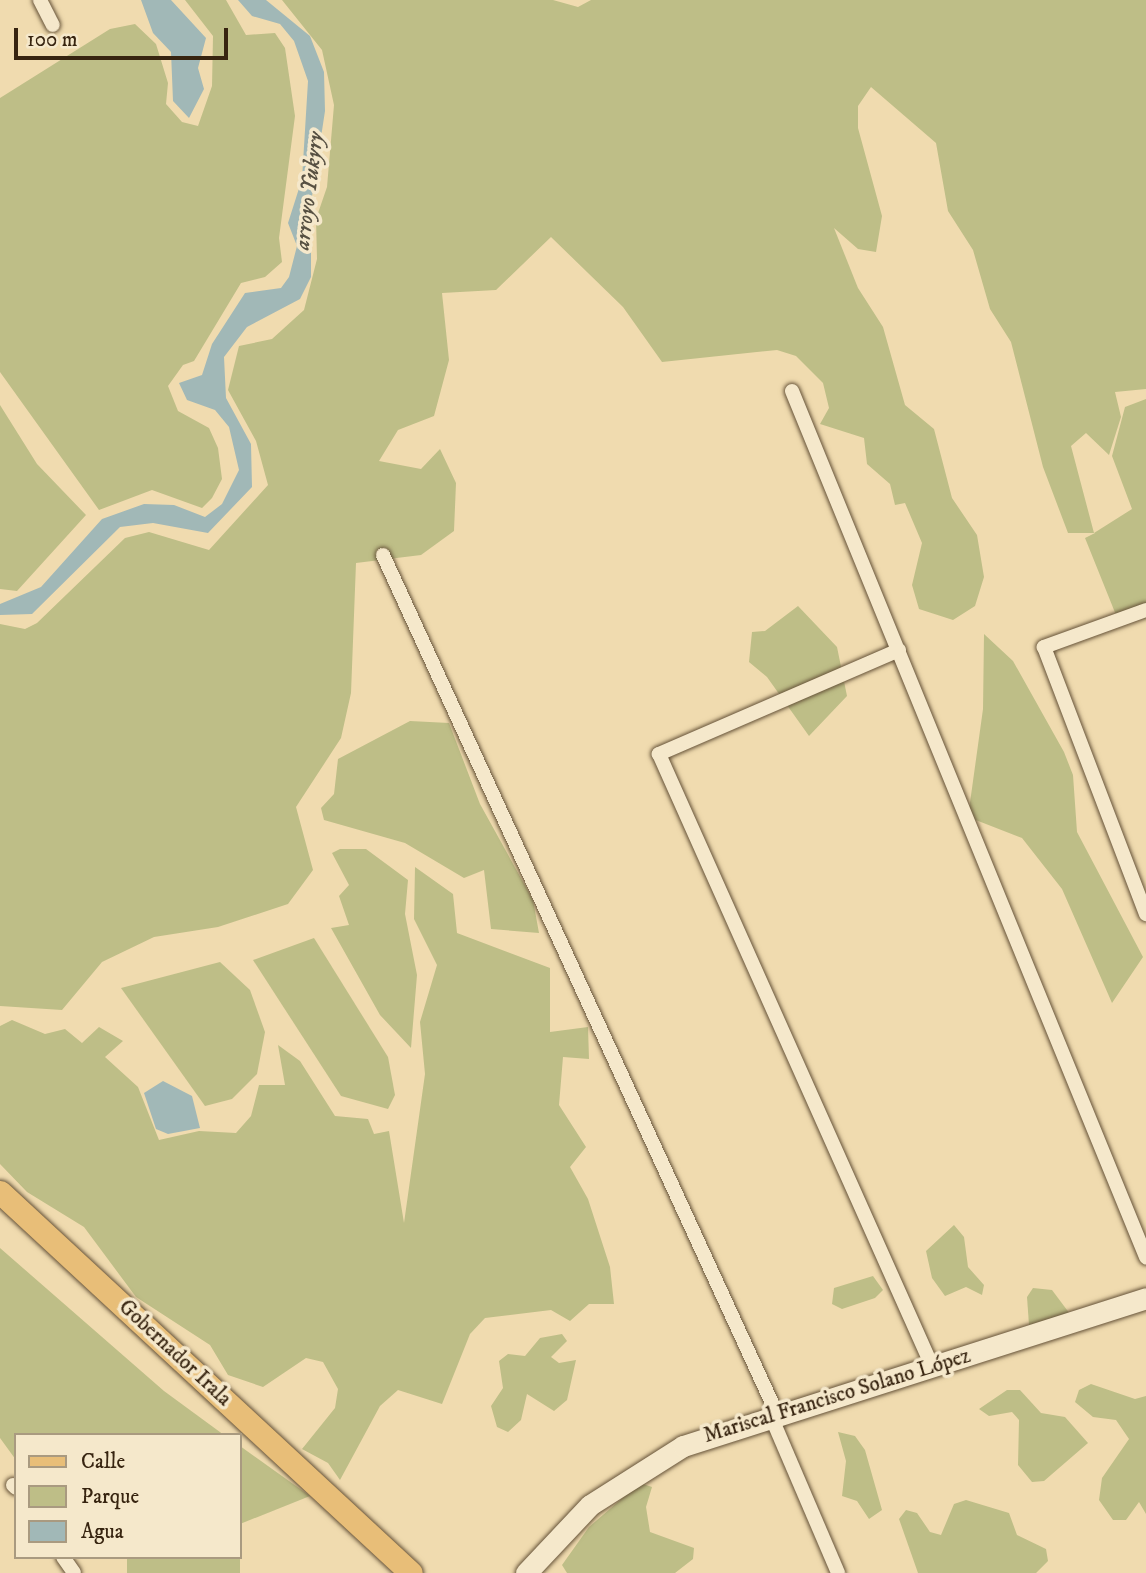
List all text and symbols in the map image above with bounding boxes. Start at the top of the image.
scale bar [18,14,231,58]
text: 100 m [27,27,78,53]
water label: arroyo Yukyry [289,131,331,251]
street label: Gobernador Irala [113,1294,237,1412]
street label: Mariscal Francisco Solano López [701,1343,973,1449]
legend [14,1433,242,1559]
text: Calle [81,1449,125,1475]
text: Parque [81,1484,139,1510]
text: Agua [81,1519,124,1545]

